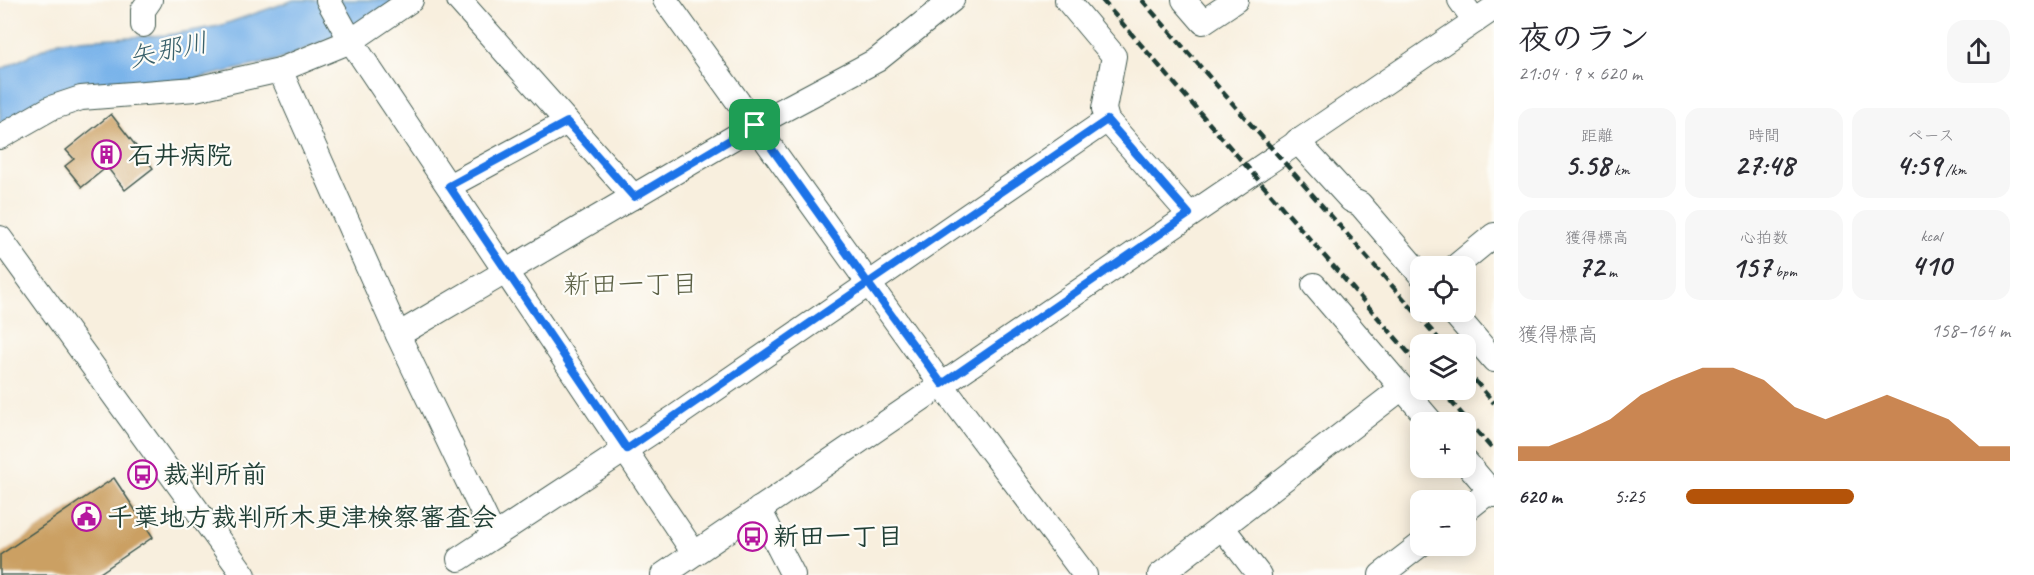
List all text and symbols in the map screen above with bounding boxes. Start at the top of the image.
text: 夜のラン [1518,17,1650,59]
button: share [1947,20,2010,83]
water label: 矢那川 [125,25,211,75]
text: 21:04 · 9 × 620 m [1518,61,1642,86]
pin [729,99,780,150]
icon: arrive [738,108,771,141]
text: 距離 [1581,126,1613,146]
text: 時間 [1748,126,1780,146]
text: ペース [1907,126,1955,146]
building icon: 石井病院 [91,139,123,171]
place label: 石井病院 [128,139,232,172]
text: 5.58 [1565,146,1610,184]
text: 27:48 [1734,146,1794,184]
text: 4:59 [1896,146,1941,184]
text: km [1610,160,1630,180]
text: /km [1941,160,1966,180]
text: kcal [1920,226,1942,246]
text: 獲得標高 [1565,228,1629,248]
text: 心拍数 [1740,228,1788,248]
text: 410 [1911,246,1951,284]
text: 72 [1577,248,1604,286]
text: 157 [1731,248,1771,286]
map controls [1410,256,1476,556]
button: locate [1410,256,1476,322]
text: m [1604,262,1617,282]
text: bpm [1771,262,1797,282]
district label: 新田一丁目 [564,267,699,301]
text: 158–164 m [1931,318,2010,343]
text: 獲得標高 [1518,322,1598,347]
button: layers [1410,334,1476,400]
button: + [1410,412,1476,478]
bus stop icon: 裁判所前 [126,458,158,490]
place label: 裁判所前 [163,458,267,491]
text: 620 m [1518,484,1562,509]
text: 5:25 [1614,484,1645,509]
button: − [1410,490,1476,556]
public building icon: 千葉地方裁判所木更津検察審査会 [70,501,102,533]
place label: 千葉地方裁判所木更津検察審査会 [107,501,497,534]
bus stop icon: 新田一丁目 [736,520,768,552]
place label: 新田一丁目 [773,520,903,553]

